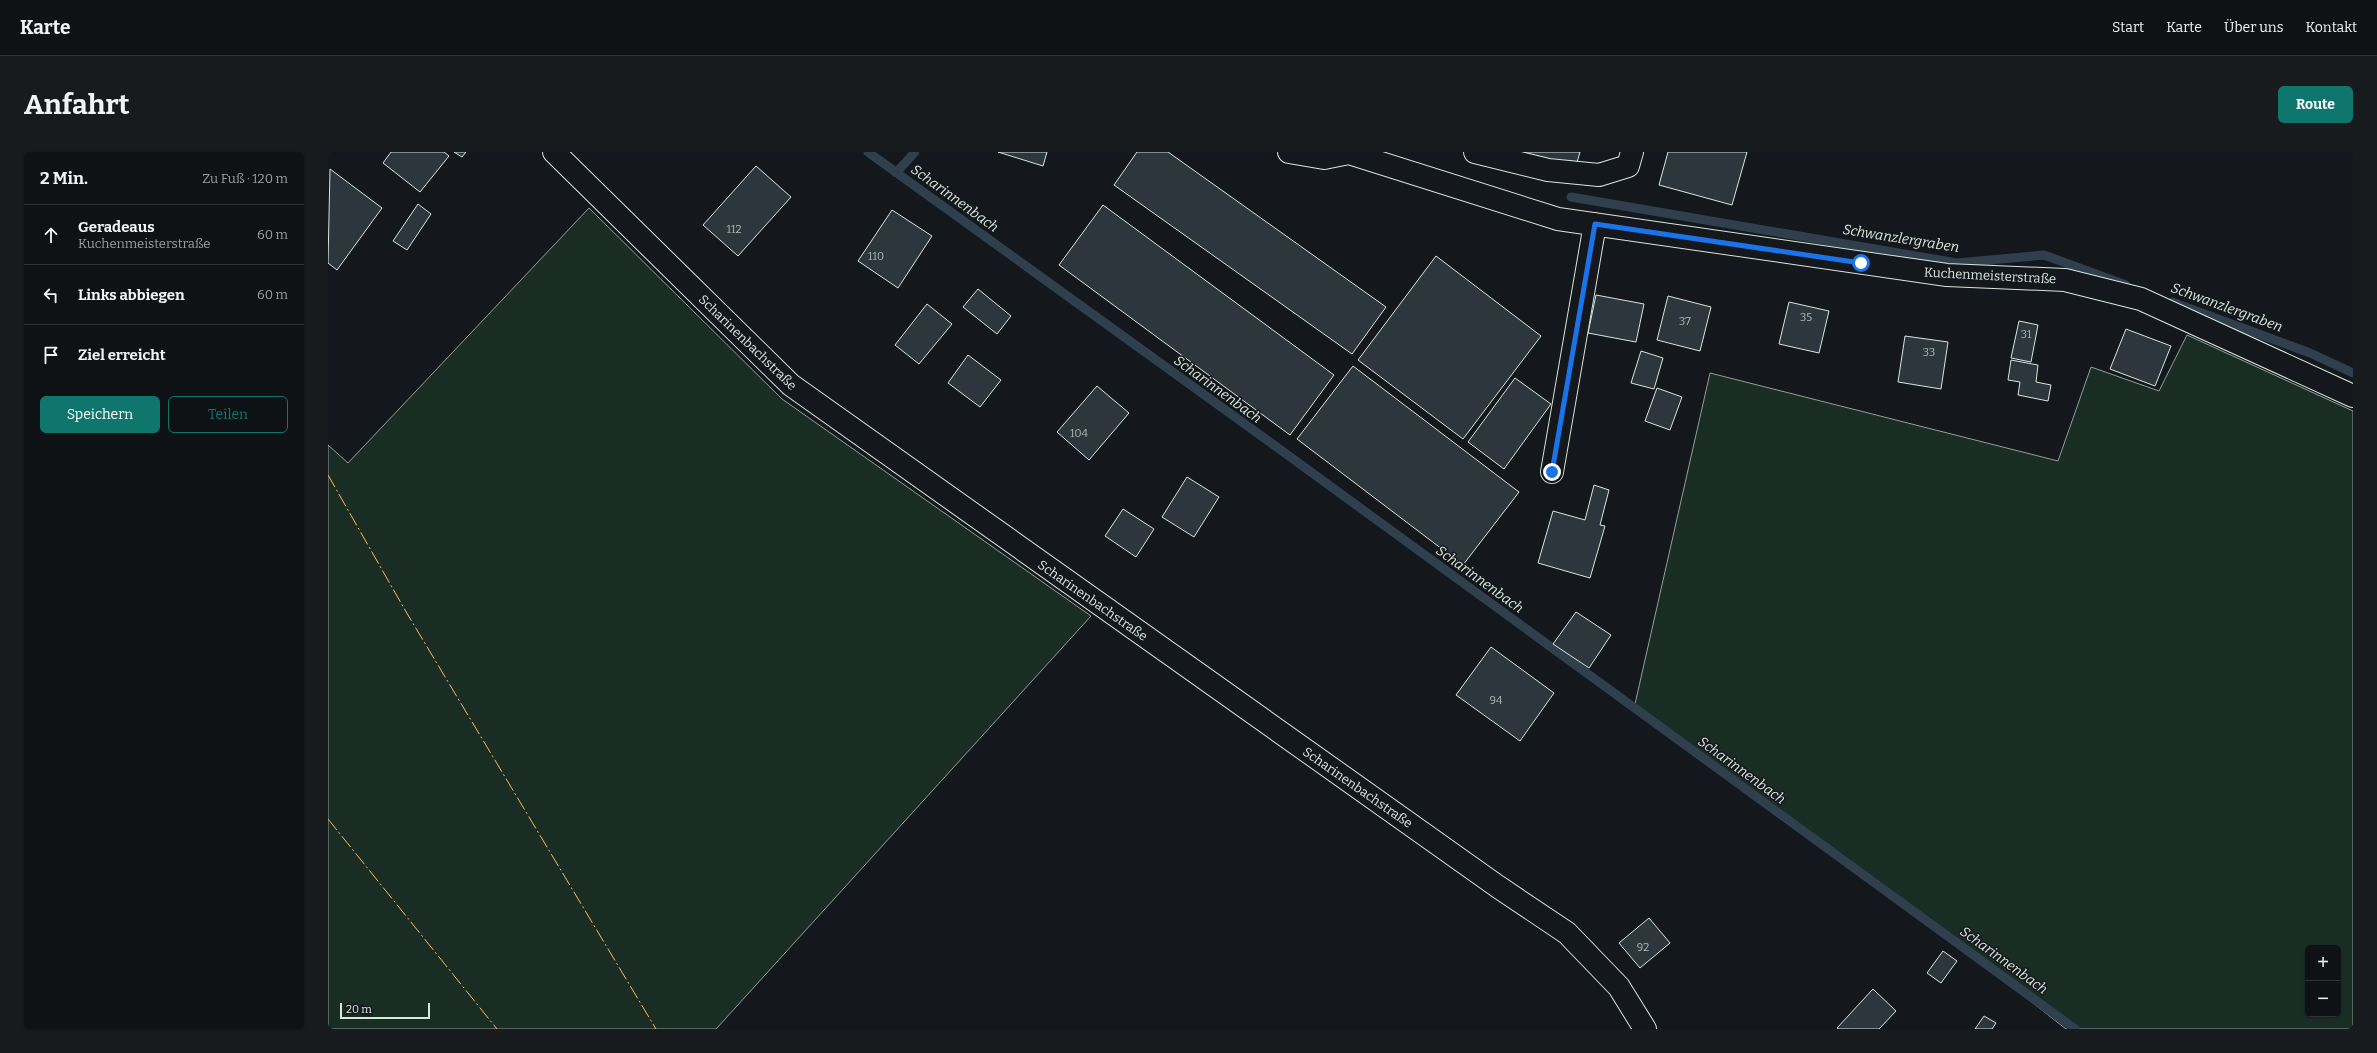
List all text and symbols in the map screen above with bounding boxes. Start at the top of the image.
text: Karte [20,16,70,39]
text: Start [2112,19,2144,36]
text: Karte [2166,19,2202,36]
text: Über uns [2224,19,2283,36]
text: Kontakt [2305,19,2357,36]
button: Route [2278,86,2353,123]
text: Anfahrt [24,88,130,121]
water label: Scharinnenbach [908,161,1002,236]
text: 2 Min. [40,168,88,189]
text: Zu Fuß · 120 m [202,171,288,186]
text: Geradeaus [78,218,155,236]
water label: Schwanzlergraben [1842,221,1960,256]
house number: 112 [727,223,741,236]
icon: ahead [40,224,62,246]
text: 60 m [257,227,288,242]
text: Kuchenmeisterstraße [78,236,210,251]
house number: 110 [868,250,884,263]
route start [1852,254,1870,272]
street label: Kuchenmeisterstraße [1923,265,2056,286]
water label: Schwanzlergraben [2169,279,2285,336]
icon: left [40,284,62,306]
text: Links abbiegen [78,286,185,304]
text: 60 m [257,287,288,302]
street label: Scharinenbachstraße [696,292,800,393]
house number: 35 [1800,311,1812,324]
house number: 37 [1679,315,1691,328]
house number: 31 [2021,328,2032,341]
icon: arrive [40,344,62,366]
text: Ziel erreicht [78,346,166,364]
house number: 33 [1923,346,1935,359]
water label: Scharinnenbach [1171,352,1265,427]
button: Speichern [40,396,160,433]
button: Teilen [168,396,288,433]
house number: 104 [1070,427,1089,440]
route end [1543,463,1561,481]
water label: Scharinnenbach [1433,542,1527,617]
street label: Scharinenbachstraße [1035,557,1150,644]
house number: 94 [1490,694,1503,707]
water label: Scharinnenbach [1695,733,1789,808]
street label: Scharinenbachstraße [1300,744,1415,831]
water label: Scharinnenbach [1957,923,2051,998]
house number: 92 [1637,941,1649,954]
map controls [2305,945,2341,1017]
button: + [2305,945,2341,981]
button: − [2305,981,2341,1017]
scale bar [340,1001,430,1020]
text: 20 m [346,1003,372,1016]

